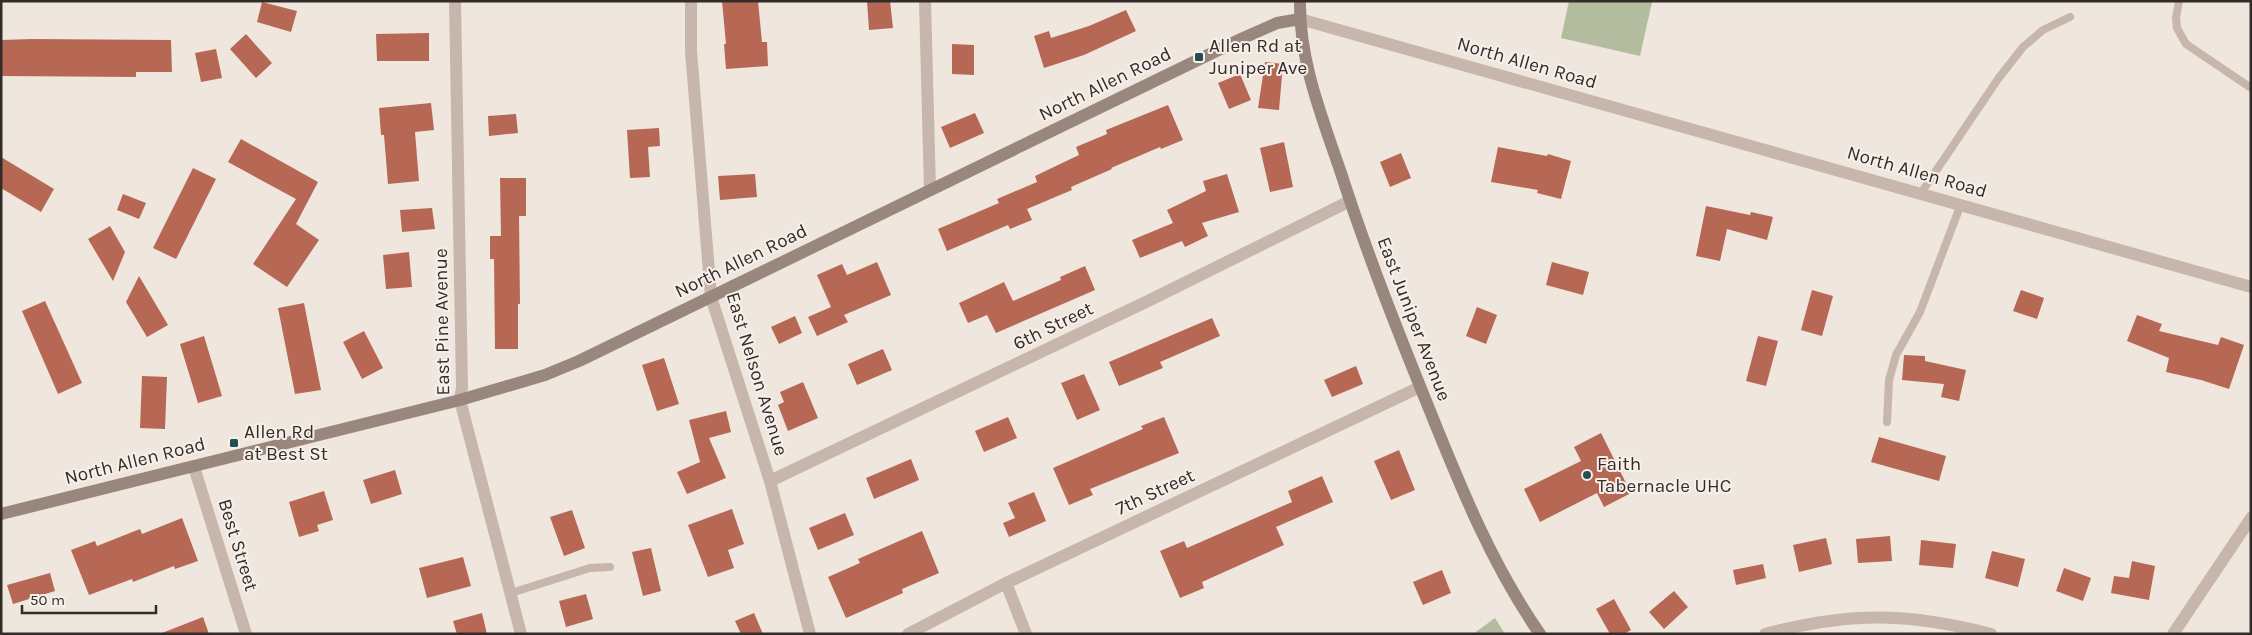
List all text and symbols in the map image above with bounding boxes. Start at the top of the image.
street label: North Allen Road [1455,33,1599,93]
place label: Allen Rd at Juniper Ave [1209,35,1307,79]
street label: North Allen Road [1035,42,1175,126]
marker: Allen Rd at Juniper Ave [1193,51,1205,63]
street label: North Allen Road [1845,142,1989,202]
street label: North Allen Road [671,219,811,303]
street label: East Juniper Avenue [1373,234,1455,404]
street label: East Pine Avenue [430,248,454,396]
street label: East Nelson Avenue [722,290,792,458]
street label: 6th Street [1009,297,1097,355]
place label: Allen Rd at Best St [244,421,328,465]
street label: North Allen Road [62,433,208,489]
marker: Allen Rd at Best St [228,437,240,449]
place label: Faith Tabernacle UHC [1597,453,1731,497]
street label: 7th Street [1112,464,1198,520]
marker: Faith Tabernacle UHC [1581,469,1593,481]
street label: Best Street [214,496,262,594]
scale bar [22,582,156,614]
text: 50 m [30,591,65,609]

